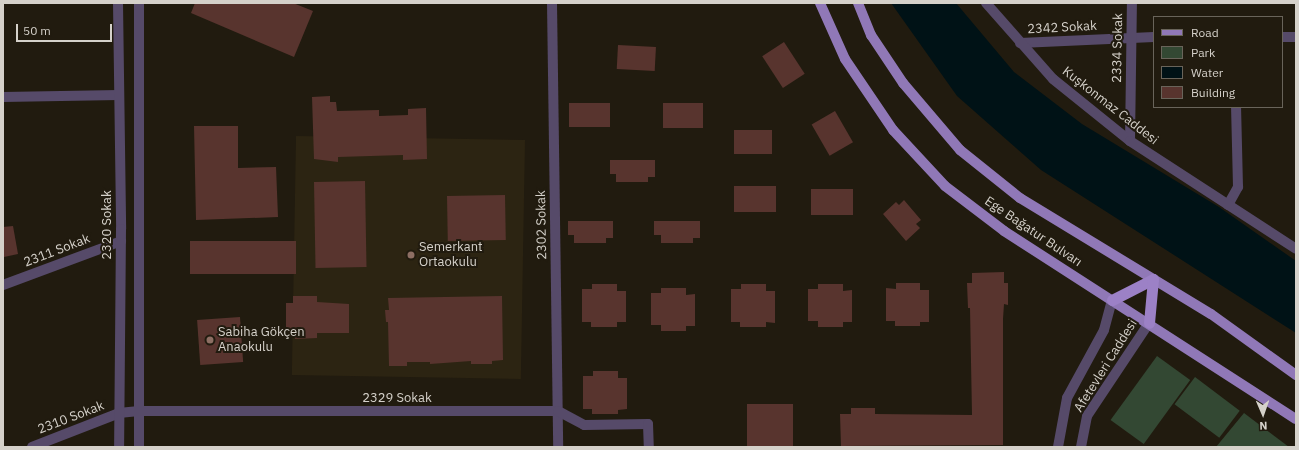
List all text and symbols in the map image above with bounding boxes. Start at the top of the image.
street label: 2334 Sokak [1110,13,1126,83]
scale bar [18,16,114,42]
legend [1153,16,1283,108]
street label: 2342 Sokak [1027,18,1097,38]
text: 50 m [23,23,51,38]
text: Road [1191,25,1219,40]
text: Park [1191,45,1215,60]
street label: Kuşkonmaz Caddesi [1059,64,1161,148]
text: Water [1191,65,1223,80]
text: Building [1191,85,1235,100]
street label: 2320 Sokak [99,190,115,260]
street label: 2302 Sokak [534,190,550,260]
street label: Ege Bağatur Bulvarı [981,194,1085,270]
street label: 2311 Sokak [22,231,92,271]
place label: Semerkant Ortaokulu [419,240,483,271]
marker: Semerkant Ortaokulu [406,250,416,260]
street label: Afetevleri Caddesi [1071,317,1141,415]
place label: Sabiha Gökçen Anaokulu [218,325,305,356]
marker: Sabiha Gökçen Anaokulu [205,335,215,345]
street label: 2329 Sokak [362,390,432,406]
north arrow [1243,394,1283,434]
street label: 2310 Sokak [36,398,106,438]
text: N [1259,419,1268,433]

